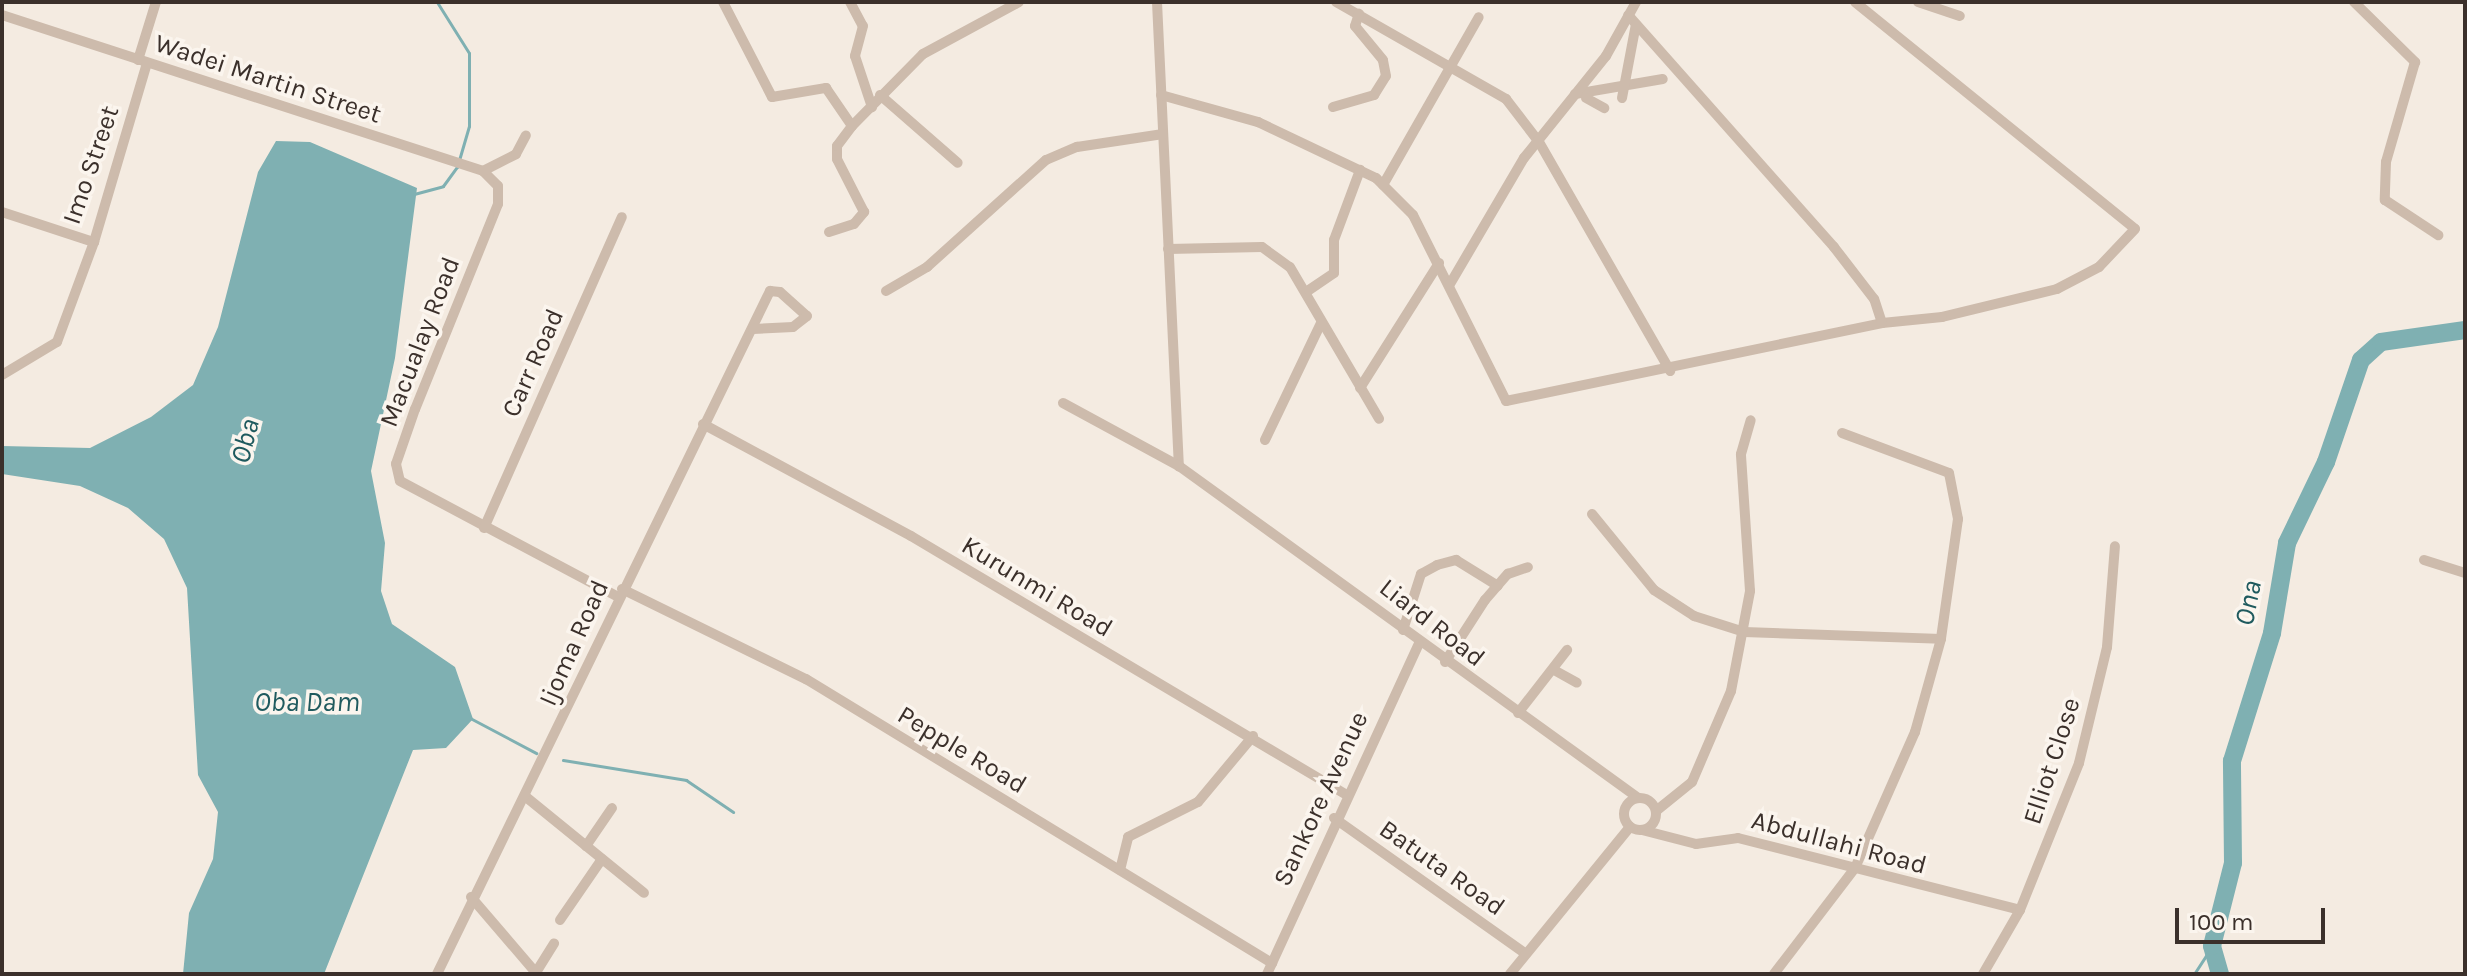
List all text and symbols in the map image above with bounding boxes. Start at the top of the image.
street label: Wadei Martin Street [151,28,385,130]
street label: Imo Street [56,102,126,228]
street label: Macualay Road [373,253,467,431]
street label: Carr Road [495,304,571,422]
water label: Oba [223,415,267,467]
street label: Kurunmi Road [956,530,1118,644]
street label: Liard Road [1373,572,1491,674]
street label: Ijoma Road [532,575,616,711]
water label: Ona [2227,577,2269,629]
water label: Oba Dam [254,685,360,719]
street label: Elliot Close [2017,694,2087,828]
street label: Pepple Road [892,699,1032,801]
street label: Sankore Avenue [1267,707,1375,891]
street label: Abdullahi Road [1748,805,1930,881]
street label: Batuta Road [1373,813,1511,923]
scale bar [2179,892,2329,942]
text: 100 m [2189,908,2254,936]

